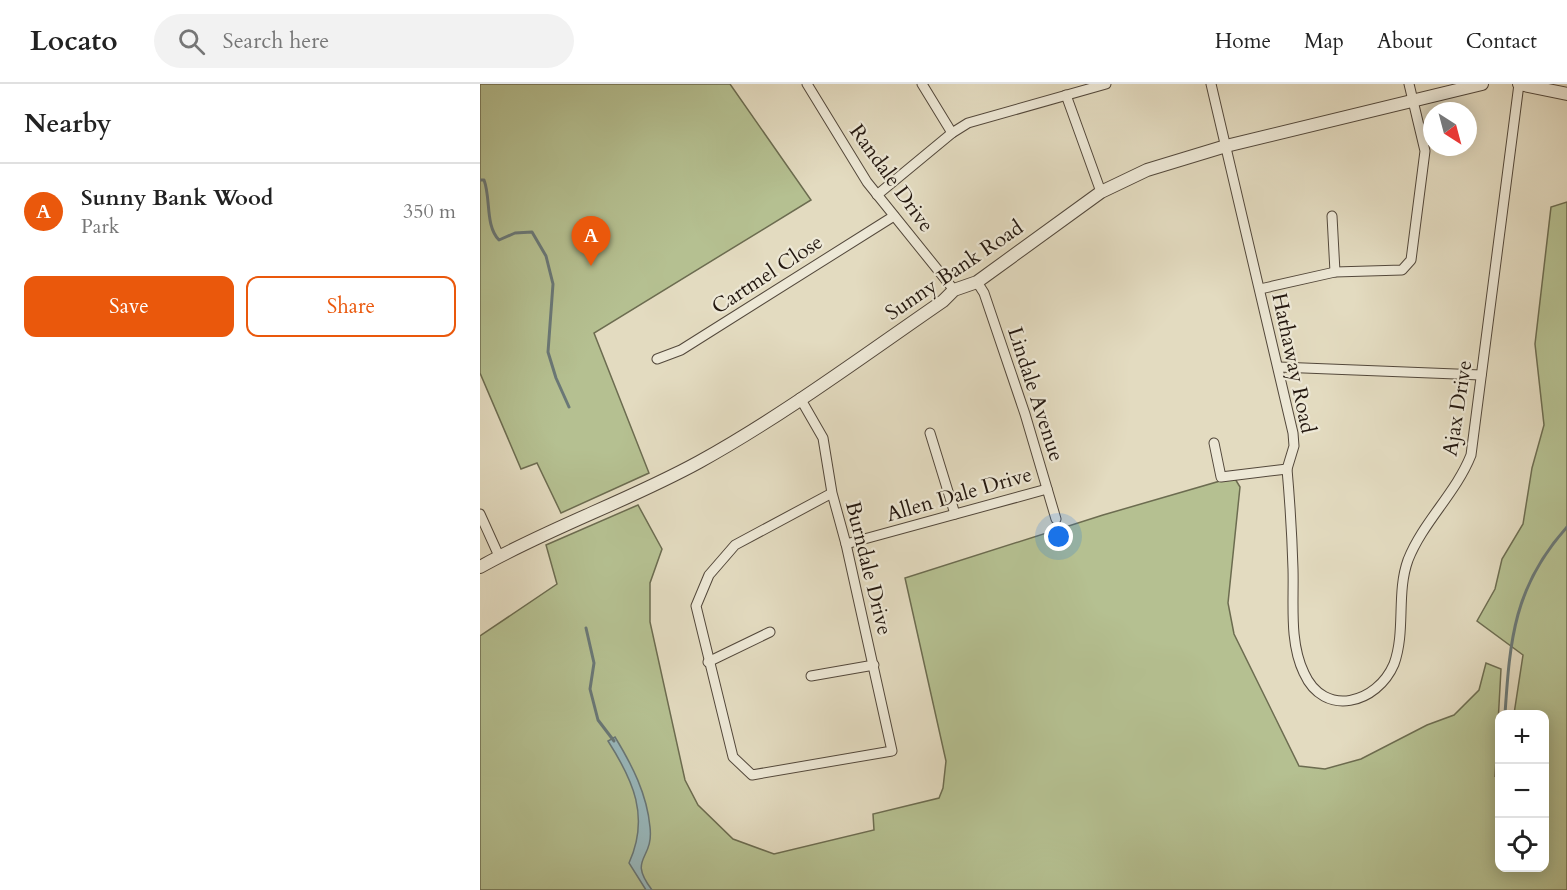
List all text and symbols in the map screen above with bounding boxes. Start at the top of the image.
search box [154,14,574,68]
text: Locato [30,22,118,60]
icon: search [175,25,208,58]
text: Search here [223,26,329,56]
text: Home [1215,27,1271,56]
text: Map [1304,27,1344,56]
text: About [1377,27,1433,56]
text: Contact [1466,27,1537,56]
north arrow [1423,102,1477,156]
text: Nearby [24,106,112,141]
street label: Randale Drive [843,118,941,238]
text: Sunny Bank Wood [81,183,273,213]
text: A [36,198,51,225]
text: 350 m [403,198,456,225]
text: Park [81,213,119,240]
street label: Sunny Bank Road [879,213,1029,327]
pin: A [572,216,610,266]
street label: Cartmel Close [706,228,828,321]
button: Save [24,276,234,337]
button: Share [246,276,456,337]
street label: Hathaway Road [1264,290,1323,436]
street label: Lindale Avenue [1000,323,1071,465]
street label: Ajax Drive [1436,358,1479,458]
street label: Allen Dale Drive [883,460,1035,529]
street label: Burndale Drive [838,498,899,638]
your location [1044,522,1073,551]
map controls [1495,710,1549,872]
button: + [1495,710,1549,764]
button: − [1495,764,1549,818]
button: locate [1495,818,1549,872]

